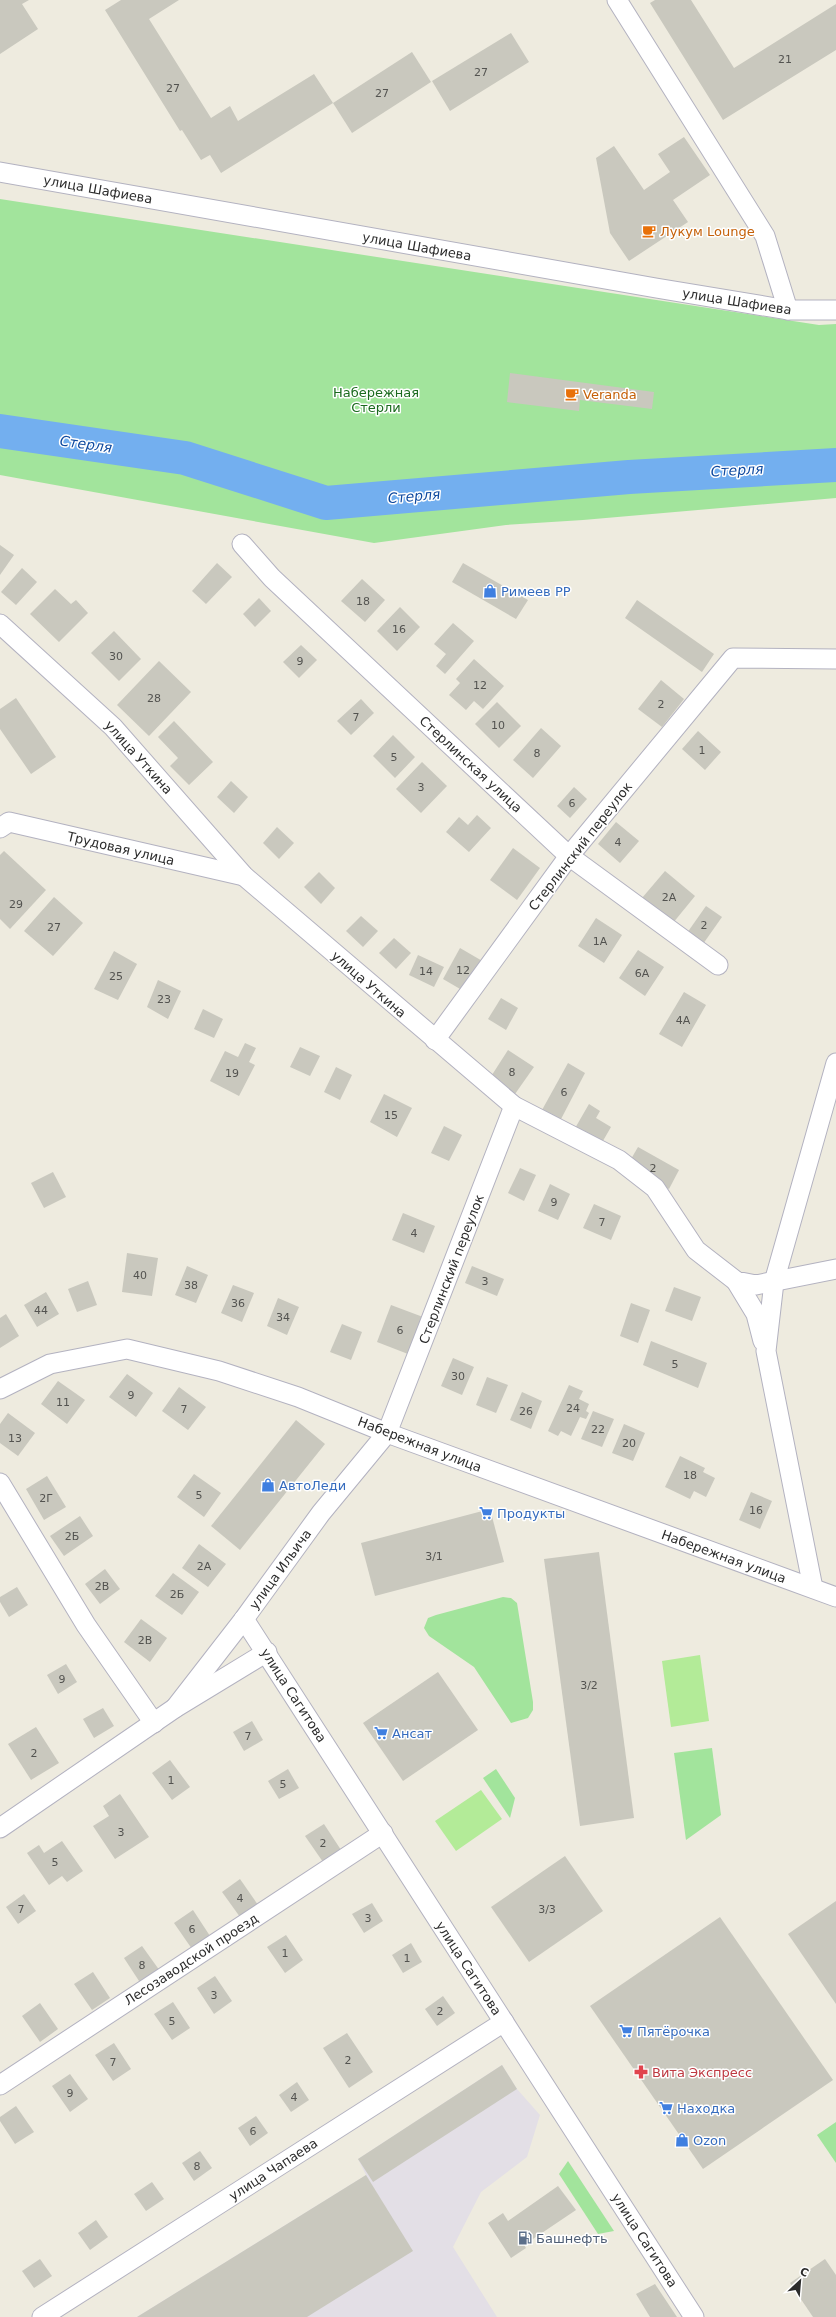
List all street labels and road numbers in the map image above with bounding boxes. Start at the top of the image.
street label: улица Шафиева [42,173,154,206]
street label: улица Шафиева [361,230,473,263]
street label: улица Шафиева [681,285,793,318]
street label: Стерлинская улица [416,713,525,816]
street label: улица Уткина [102,718,176,797]
street label: Стерлинский переулок [526,779,635,913]
street label: Трудовая улица [65,829,176,868]
street label: улица Уткина [328,948,409,1021]
street label: Стерлинский переулок [416,1192,487,1346]
street label: Набережная улица [356,1414,484,1475]
street label: улица Ильича [246,1526,314,1612]
street label: Набережная улица [660,1527,788,1586]
street label: улица Сагитова [258,1646,330,1745]
street label: Лесозаводской проезд [122,1911,261,2008]
street label: улица Сагитова [433,1919,505,2018]
street label: улица Чапаева [226,2135,320,2204]
street label: улица Сагитова [609,2191,681,2290]

